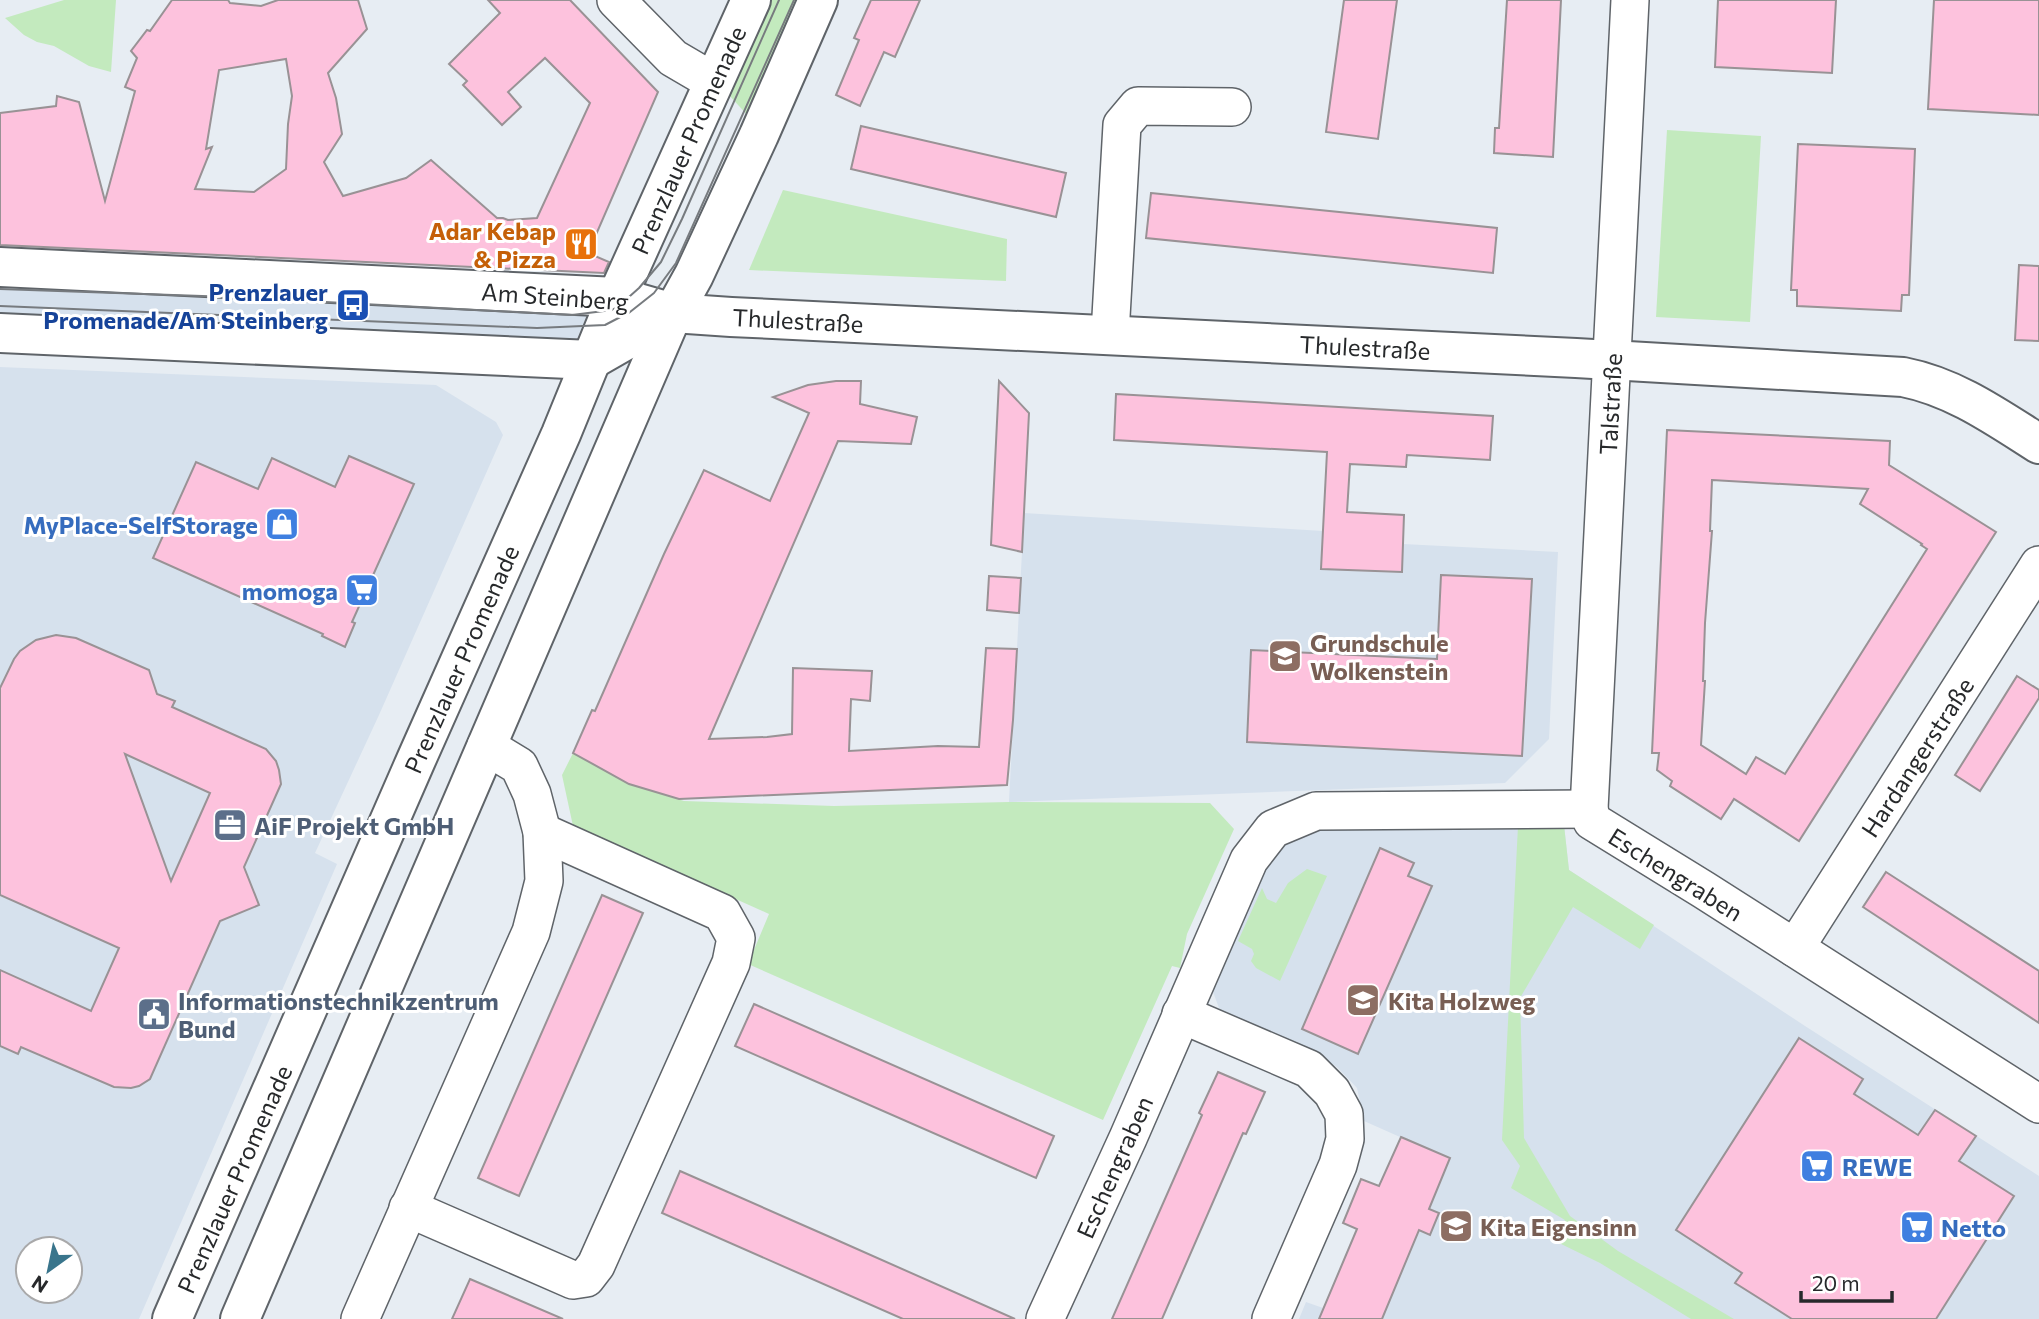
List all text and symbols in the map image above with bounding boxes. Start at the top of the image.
street label: Prenzlauer Promenade [625,22,751,258]
place label: Adar Kebap & Pizza [429,216,556,273]
restaurant icon: Adar Kebap & Pizza [562,225,600,263]
street label: Am Steinberg [480,276,630,316]
place label: Prenzlauer Promenade/Am Steinberg [43,277,328,334]
bus stop icon: Prenzlauer Promenade/Am Steinberg [334,286,372,324]
street label: Thulestraße [732,302,864,338]
street label: Thulestraße [1299,329,1431,365]
street label: Talstraße [1593,352,1627,456]
shop icon: MyPlace-SelfStorage [263,505,301,543]
place label: MyPlace-SelfStorage [23,510,258,539]
street label: Prenzlauer Promenade [398,541,524,777]
supermarket icon: momoga [343,571,381,609]
place label: momoga [242,576,338,605]
place label: Grundschule Wolkenstein [1310,628,1449,685]
school or university icon: Grundschule Wolkenstein [1266,637,1304,675]
street label: Hardangerstraße [1855,672,1979,842]
office icon: AiF Projekt GmbH [211,806,249,844]
place label: AiF Projekt GmbH [254,811,454,840]
street label: Eschengraben [1604,821,1748,927]
school or university icon: Kita Holzweg [1344,981,1382,1019]
place label: Informationstechnikzentrum Bund [178,986,499,1043]
place label: Kita Holzweg [1388,986,1535,1015]
public building icon: Informationstechnikzentrum Bund [135,995,173,1033]
street label: Prenzlauer Promenade [171,1061,297,1297]
street label: Eschengraben [1070,1091,1158,1243]
supermarket icon: REWE [1798,1147,1836,1185]
place label: REWE [1842,1152,1912,1181]
school or university icon: Kita Eigensinn [1437,1207,1475,1245]
supermarket icon: Netto [1898,1208,1936,1246]
place label: Kita Eigensinn [1480,1212,1637,1241]
place label: Netto [1941,1213,2006,1242]
north arrow [14,1235,84,1305]
scale bar [1801,1260,1892,1304]
text: 20 m [1812,1270,1860,1295]
text: N [27,1271,52,1298]

